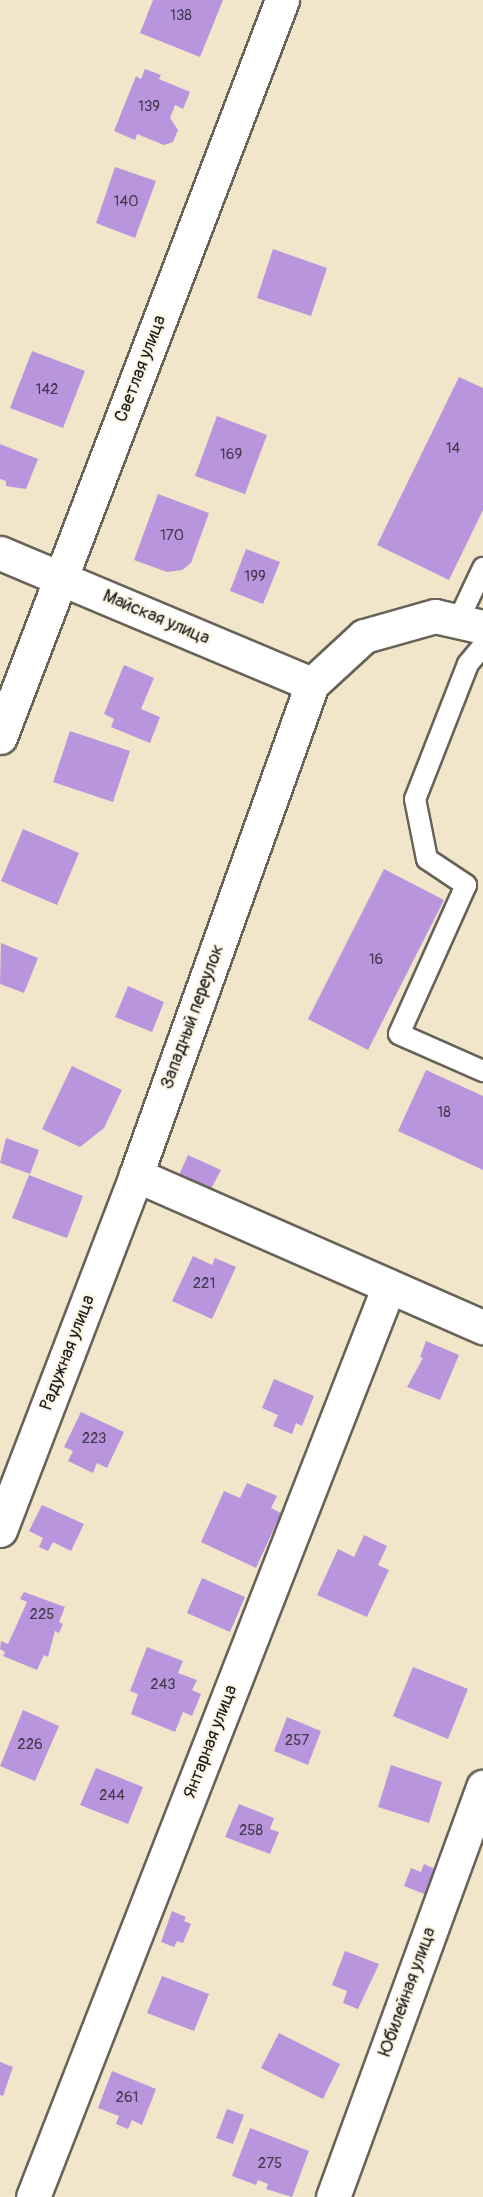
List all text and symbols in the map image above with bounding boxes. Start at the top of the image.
house number: 138 [170,7,192,25]
house number: 139 [138,98,160,116]
house number: 140 [114,193,138,211]
street label: Светлая улица [111,312,171,426]
house number: 142 [36,381,58,399]
house number: 14 [446,440,460,458]
house number: 169 [220,446,242,464]
house number: 170 [160,527,184,545]
house number: 199 [244,568,266,586]
street label: Майская улица [99,586,213,650]
street label: Западный переулок [157,942,229,1092]
house number: 16 [369,951,383,969]
house number: 18 [437,1104,451,1122]
house number: 221 [193,1275,215,1293]
street label: Радужная улица [36,1292,100,1414]
house number: 223 [82,1430,106,1448]
house number: 225 [30,1606,54,1624]
house number: 243 [150,1676,176,1694]
street label: Янтарная улица [179,1682,243,1802]
house number: 257 [285,1732,309,1750]
house number: 226 [17,1736,43,1754]
house number: 244 [99,1787,125,1805]
house number: 258 [239,1822,263,1840]
street label: Юбилейная улица [375,1925,441,2059]
house number: 261 [116,2089,138,2107]
house number: 275 [258,2155,282,2173]

